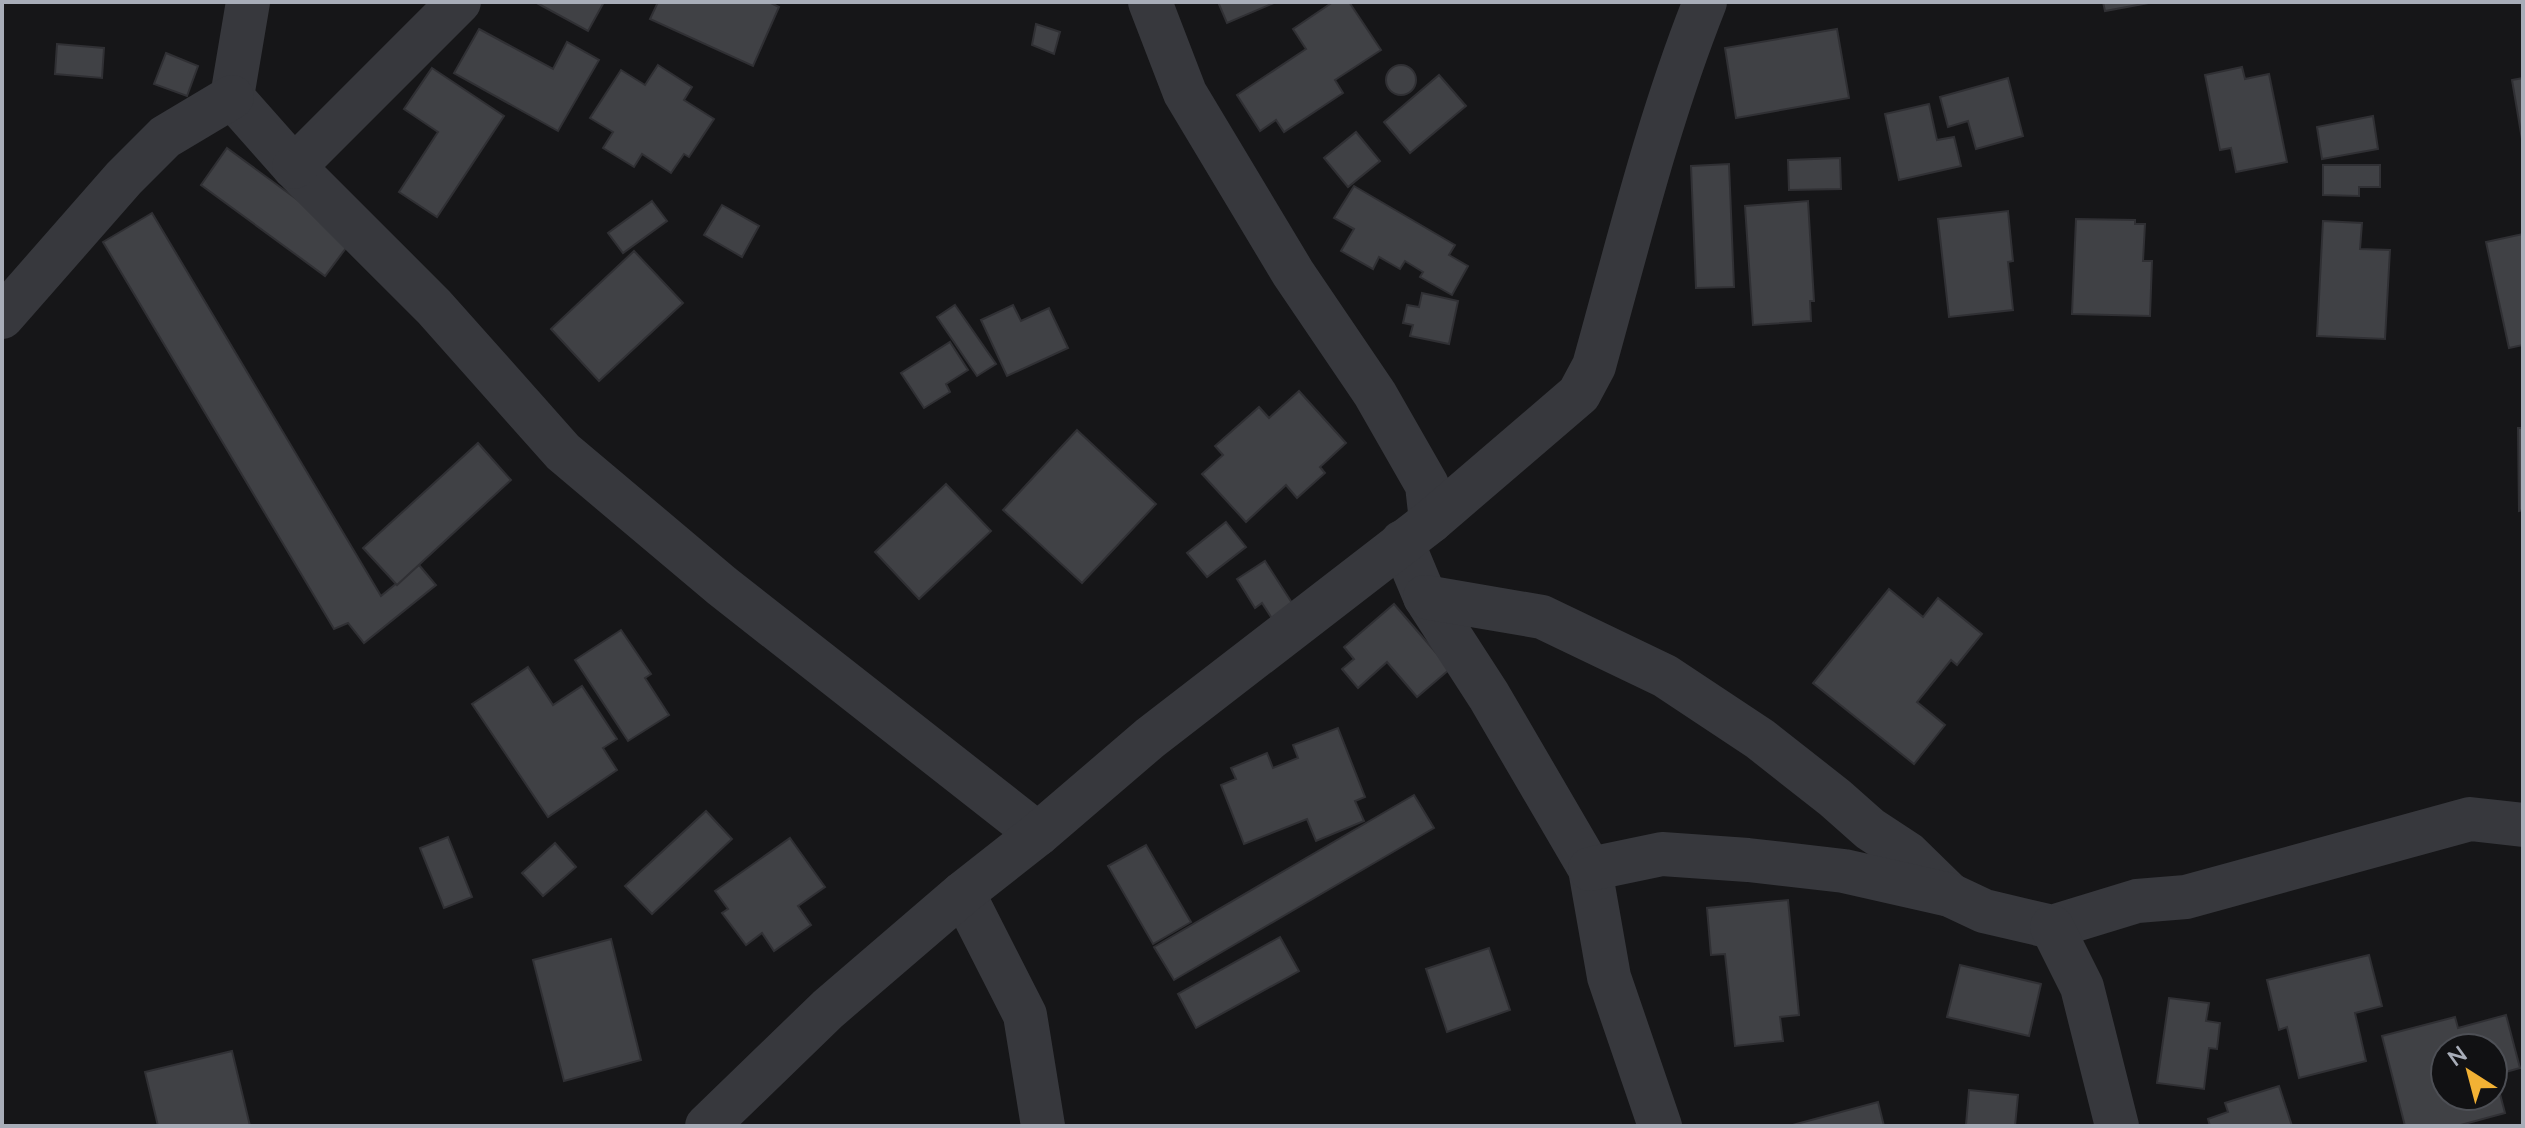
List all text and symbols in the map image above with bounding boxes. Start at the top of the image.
north arrow [2429,1032,2509,1112]
text: N [2442,1040,2472,1071]

